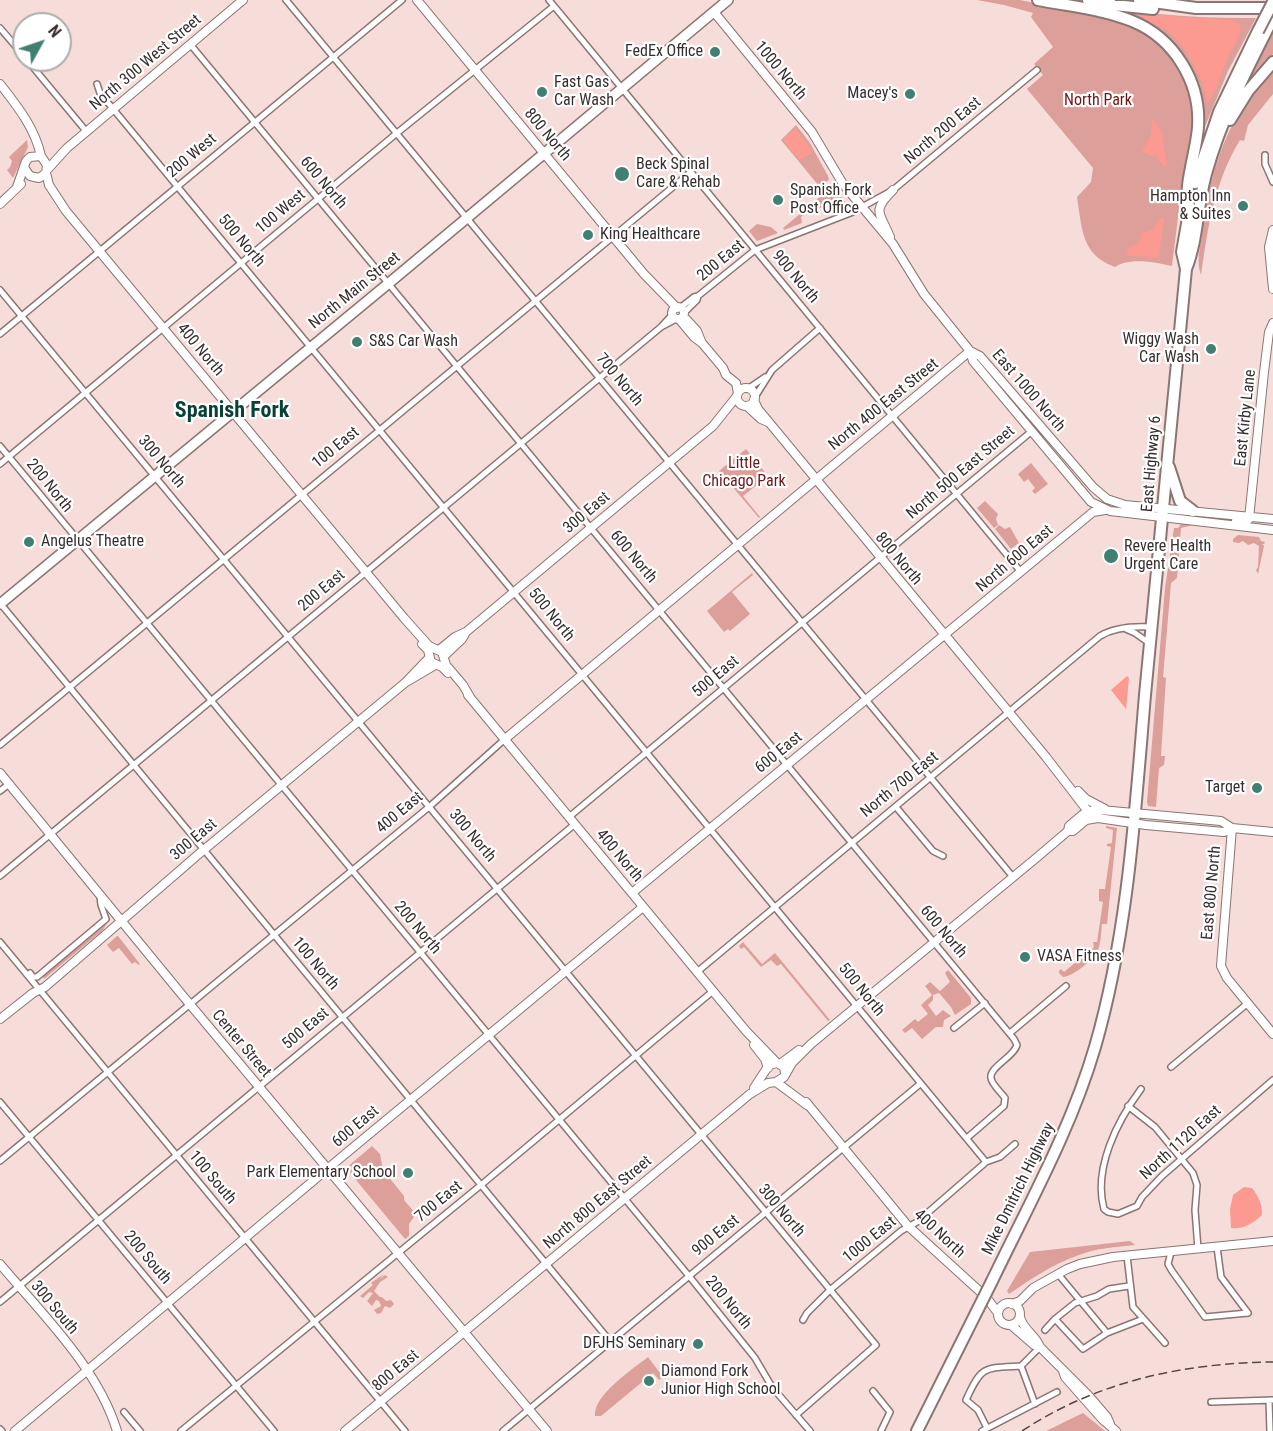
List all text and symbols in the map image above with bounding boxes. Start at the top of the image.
street label: North 300 West Street [86,11,206,115]
north arrow [12,12,72,72]
text: N [44,22,65,41]
street label: 1000 North [750,38,810,104]
place label: FedEx Office [625,42,703,62]
marker: FedEx Office [708,45,722,59]
place label: Fast Gas Car Wash [554,73,614,111]
place label: Macey's [847,84,898,104]
marker: Fast Gas Car Wash [535,85,549,99]
marker: Macey's [903,87,917,101]
park label: North Park [1064,91,1132,111]
street label: North 200 East [901,93,985,169]
street label: 800 North [519,105,575,165]
street label: 200 West [163,130,221,182]
street label: 600 North [295,153,351,213]
place label: Beck Spinal Care & Rehab [636,155,720,193]
marker: Beck Spinal Care & Rehab [613,165,631,183]
place label: Spanish Fork Post Office [790,181,872,219]
street label: 100 West [252,186,310,238]
place label: Hampton Inn & Suites [1150,187,1231,225]
marker: Spanish Fork Post Office [771,193,785,207]
marker: Hampton Inn & Suites [1236,199,1250,213]
street label: 500 North [213,211,269,271]
place label: King Healthcare [600,225,700,245]
marker: King Healthcare [581,228,595,242]
street label: 200 East [694,236,748,286]
street label: 900 North [767,247,823,307]
street label: North Main Street [306,248,404,334]
street label: 400 North [172,320,228,380]
place label: Wiggy Wash Car Wash [1122,330,1199,368]
place label: S&S Car Wash [369,332,458,352]
marker: S&S Car Wash [350,335,364,349]
marker: Wiggy Wash Car Wash [1204,342,1218,356]
street label: East 1000 North [987,346,1069,436]
street label: 700 North [591,350,647,410]
street label: North 400 East Street [825,355,943,455]
street label: East Kirby Lane [1231,369,1261,467]
district label: Spanish Fork [175,398,289,424]
street label: East Highway 6 [1138,415,1166,513]
street label: North 500 East Street [903,422,1019,524]
street label: 100 East [309,423,363,473]
street label: 300 North [133,432,189,492]
park label: Little Chicago Park [702,454,786,492]
street label: 200 North [22,455,76,517]
street label: 300 East [560,488,614,538]
street label: North 600 East [973,521,1057,597]
street label: 600 North [605,527,661,587]
street label: 800 North [870,529,926,589]
place label: Angelus Theatre [41,532,144,552]
marker: Angelus Theatre [22,535,36,549]
place label: Revere Health Urgent Care [1124,537,1211,575]
marker: Revere Health Urgent Care [1102,547,1120,565]
street label: 200 East [295,566,349,616]
street label: 500 North [524,584,578,646]
street label: 500 East [689,652,743,702]
street label: 600 East [752,728,806,778]
street label: North 700 East [857,748,943,822]
place label: Target [1205,778,1245,798]
marker: Target [1250,781,1264,795]
street label: 400 East [373,788,427,838]
street label: 300 North [444,806,500,866]
street label: 300 East [167,815,221,865]
street label: 400 North [591,826,647,886]
street label: East 800 North [1198,845,1226,941]
street label: 200 North [389,898,445,958]
street label: 600 North [915,902,971,962]
street label: 100 North [287,934,343,994]
place label: VASA Fitness [1037,947,1122,967]
marker: VASA Fitness [1018,950,1032,964]
street label: 500 North [834,959,888,1021]
street label: 500 East [279,1004,333,1054]
street label: Center Street [207,1006,275,1082]
street label: 600 East [329,1102,383,1152]
street label: North 1120 East [1137,1102,1225,1184]
street label: Mike Dmitrich Highway [979,1120,1059,1258]
street label: 100 South [184,1147,240,1209]
street label: North 800 East Street [540,1152,656,1254]
place label: Park Elementary School [246,1163,396,1183]
marker: Park Elementary School [401,1166,415,1180]
street label: 700 East [412,1177,466,1227]
street label: 300 North [753,1181,809,1241]
street label: 400 North [909,1205,969,1263]
street label: 900 East [689,1211,743,1261]
street label: 1000 East [840,1213,900,1267]
street label: 200 South [119,1227,175,1289]
street label: 200 North [701,1272,755,1334]
street label: 300 South [26,1277,82,1339]
place label: DFJHS Seminary [583,1334,686,1354]
marker: DFJHS Seminary [691,1337,705,1351]
street label: 800 East [369,1346,423,1396]
place label: Diamond Fork Junior High School [661,1362,780,1400]
marker: Diamond Fork Junior High School [642,1374,656,1388]

